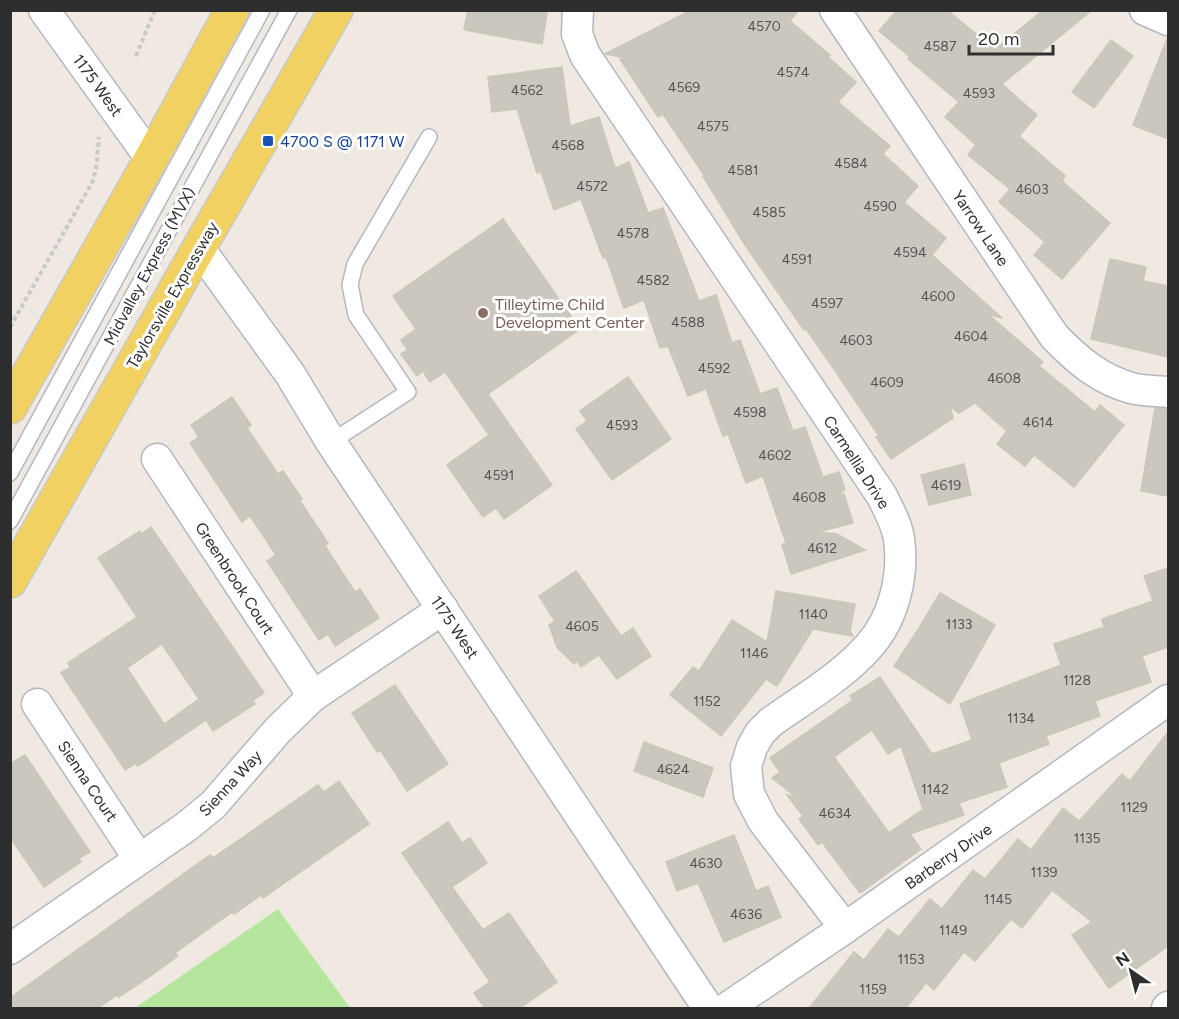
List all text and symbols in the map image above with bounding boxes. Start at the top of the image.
house number: 4570 [747,18,781,35]
scale bar [969,18,1053,56]
text: 20 m [978,28,1019,50]
house number: 4587 [924,38,957,55]
street label: 1175 West [69,51,126,120]
house number: 4574 [777,64,810,81]
house number: 4569 [668,79,700,96]
house number: 4562 [511,82,543,99]
house number: 4593 [963,85,995,102]
house number: 4575 [697,118,729,135]
place label: 4700 S @ 1171 W [280,132,405,151]
marker: 4700 S @ 1171 W [261,134,275,148]
house number: 4568 [551,137,585,154]
house number: 4584 [834,155,868,172]
house number: 4581 [727,162,759,179]
house number: 4572 [576,178,608,195]
house number: 4603 [1015,181,1049,198]
street label: Midvalley Express (MVX) [100,184,199,348]
street label: Yarrow Lane [948,187,1013,270]
house number: 4590 [863,198,897,215]
house number: 4585 [752,204,786,221]
street label: Taylorsville Expressway [123,218,222,372]
house number: 4578 [617,225,649,242]
house number: 4594 [893,244,927,261]
house number: 4591 [782,251,812,268]
house number: 4582 [636,272,670,289]
house number: 4600 [921,288,955,305]
place label: Tilleytime Child Development Center [495,295,645,332]
house number: 4597 [811,295,844,312]
marker: Tilleytime Child Development Center [476,306,490,320]
house number: 4588 [671,314,705,331]
house number: 4604 [954,328,988,345]
house number: 4603 [839,332,873,349]
house number: 4592 [698,360,730,377]
house number: 4608 [987,370,1021,387]
house number: 4609 [870,374,904,391]
house number: 4598 [733,404,767,421]
street label: Carmellia Drive [819,412,894,513]
house number: 4614 [1022,414,1054,431]
house number: 4593 [606,417,638,434]
house number: 4602 [758,447,792,464]
house number: 4591 [484,467,514,484]
house number: 4619 [931,477,961,494]
house number: 4608 [792,489,826,506]
street label: Greenbrook Court [191,518,278,638]
house number: 4612 [807,540,837,557]
street label: 1175 West [427,592,483,662]
house number: 1140 [798,606,828,623]
house number: 1133 [946,616,972,633]
house number: 4605 [565,618,599,635]
house number: 1146 [740,645,768,662]
house number: 1128 [1063,672,1091,689]
house number: 1152 [693,693,721,710]
house number: 1134 [1007,710,1035,727]
street label: Sienna Court [54,737,122,825]
street label: Sienna Way [195,746,266,820]
house number: 4624 [656,761,690,778]
house number: 1142 [921,781,949,798]
house number: 1129 [1120,799,1148,816]
house number: 4634 [819,805,852,822]
street label: Barberry Drive [901,819,996,893]
house number: 1135 [1073,830,1101,847]
house number: 4630 [689,855,723,872]
house number: 1139 [1030,864,1058,881]
house number: 1145 [984,891,1012,908]
house number: 4636 [730,906,762,923]
house number: 1149 [939,922,967,939]
north arrow [1101,941,1161,1001]
text: N [1112,948,1133,970]
house number: 1153 [897,951,925,968]
house number: 1159 [859,981,887,998]

